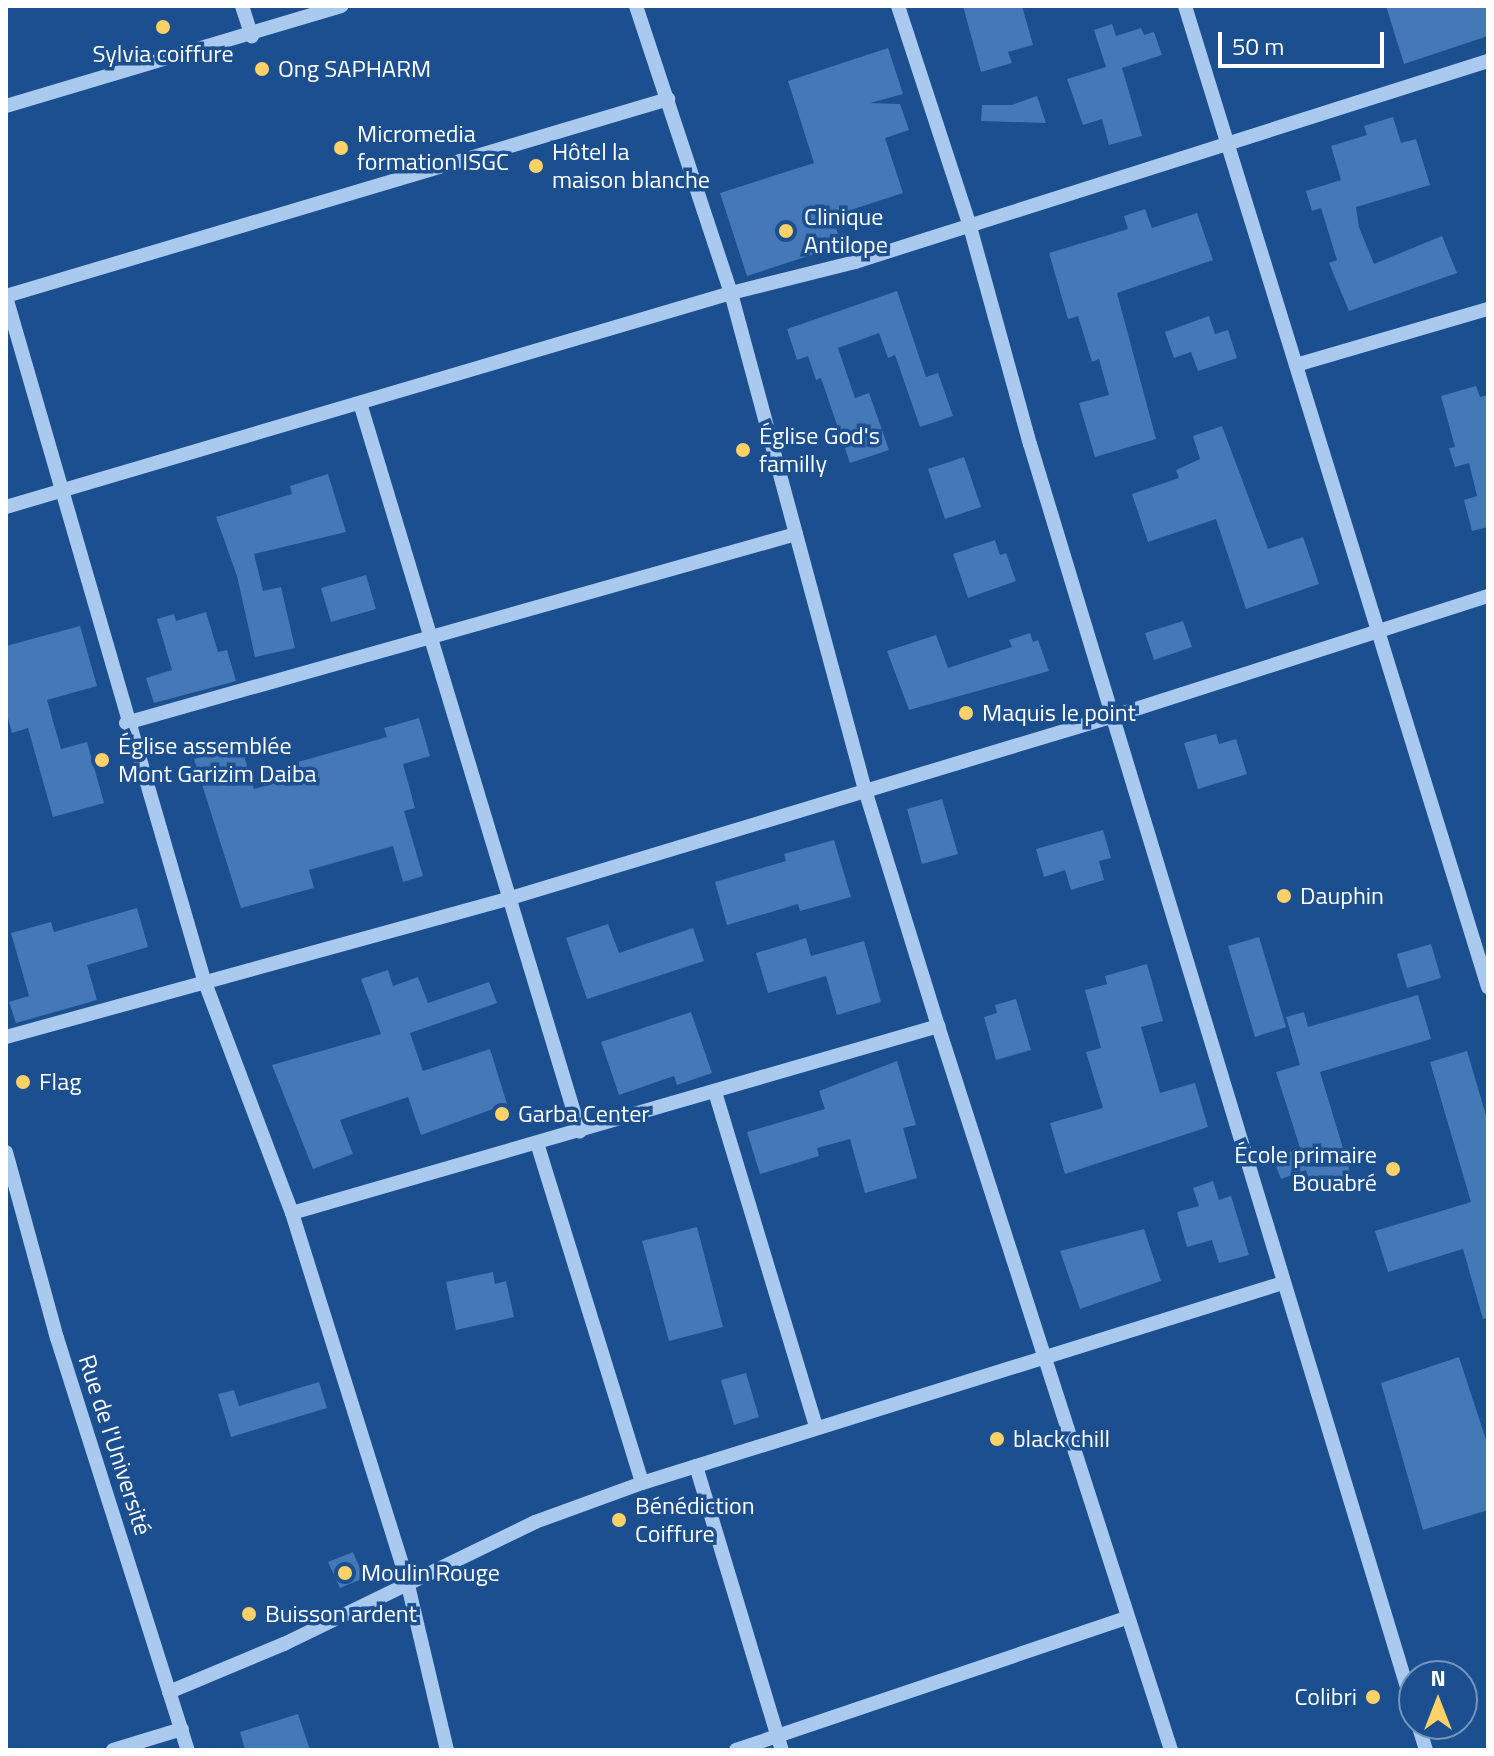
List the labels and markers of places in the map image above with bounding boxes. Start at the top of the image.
marker: Sylvia coiffure [154,18,172,36]
place label: Sylvia coiffure [92,40,234,68]
place label: Ong SAPHARM [278,55,431,83]
marker: Ong SAPHARM [253,60,271,78]
place label: Micromedia formation ISGC [357,120,509,176]
place label: Hôtel la maison blanche [552,138,710,194]
marker: Micromedia formation ISGC [332,139,350,157]
marker: Hôtel la maison blanche [527,157,545,175]
place label: Clinique Antilope [804,203,888,259]
marker: Clinique Antilope [775,220,797,242]
place label: Église God's familly [759,422,880,478]
marker: Église God's familly [734,441,752,459]
place label: Maquis le point [982,699,1136,727]
marker: Maquis le point [957,704,975,722]
place label: Église assemblée Mont Garizim Daiba [118,732,317,788]
marker: Église assemblée Mont Garizim Daiba [93,751,111,769]
place label: Dauphin [1300,882,1384,910]
marker: Dauphin [1275,887,1293,905]
place label: Flag [39,1068,82,1096]
marker: Flag [14,1073,32,1091]
place label: Garba Center [518,1100,650,1128]
marker: Garba Center [493,1105,511,1123]
place label: École primaire Bouabré [1234,1141,1377,1197]
marker: École primaire Bouabré [1384,1160,1402,1178]
place label: black chill [1013,1425,1110,1453]
marker: black chill [988,1430,1006,1448]
place label: Bénédiction Coiffure [635,1492,755,1548]
marker: Bénédiction Coiffure [610,1511,628,1529]
place label: Moulin Rouge [361,1559,500,1587]
marker: Moulin Rouge [336,1564,354,1582]
place label: Buisson ardent [265,1600,417,1628]
marker: Buisson ardent [240,1605,258,1623]
place label: Colibri [1295,1683,1357,1711]
marker: Colibri [1364,1688,1382,1706]

